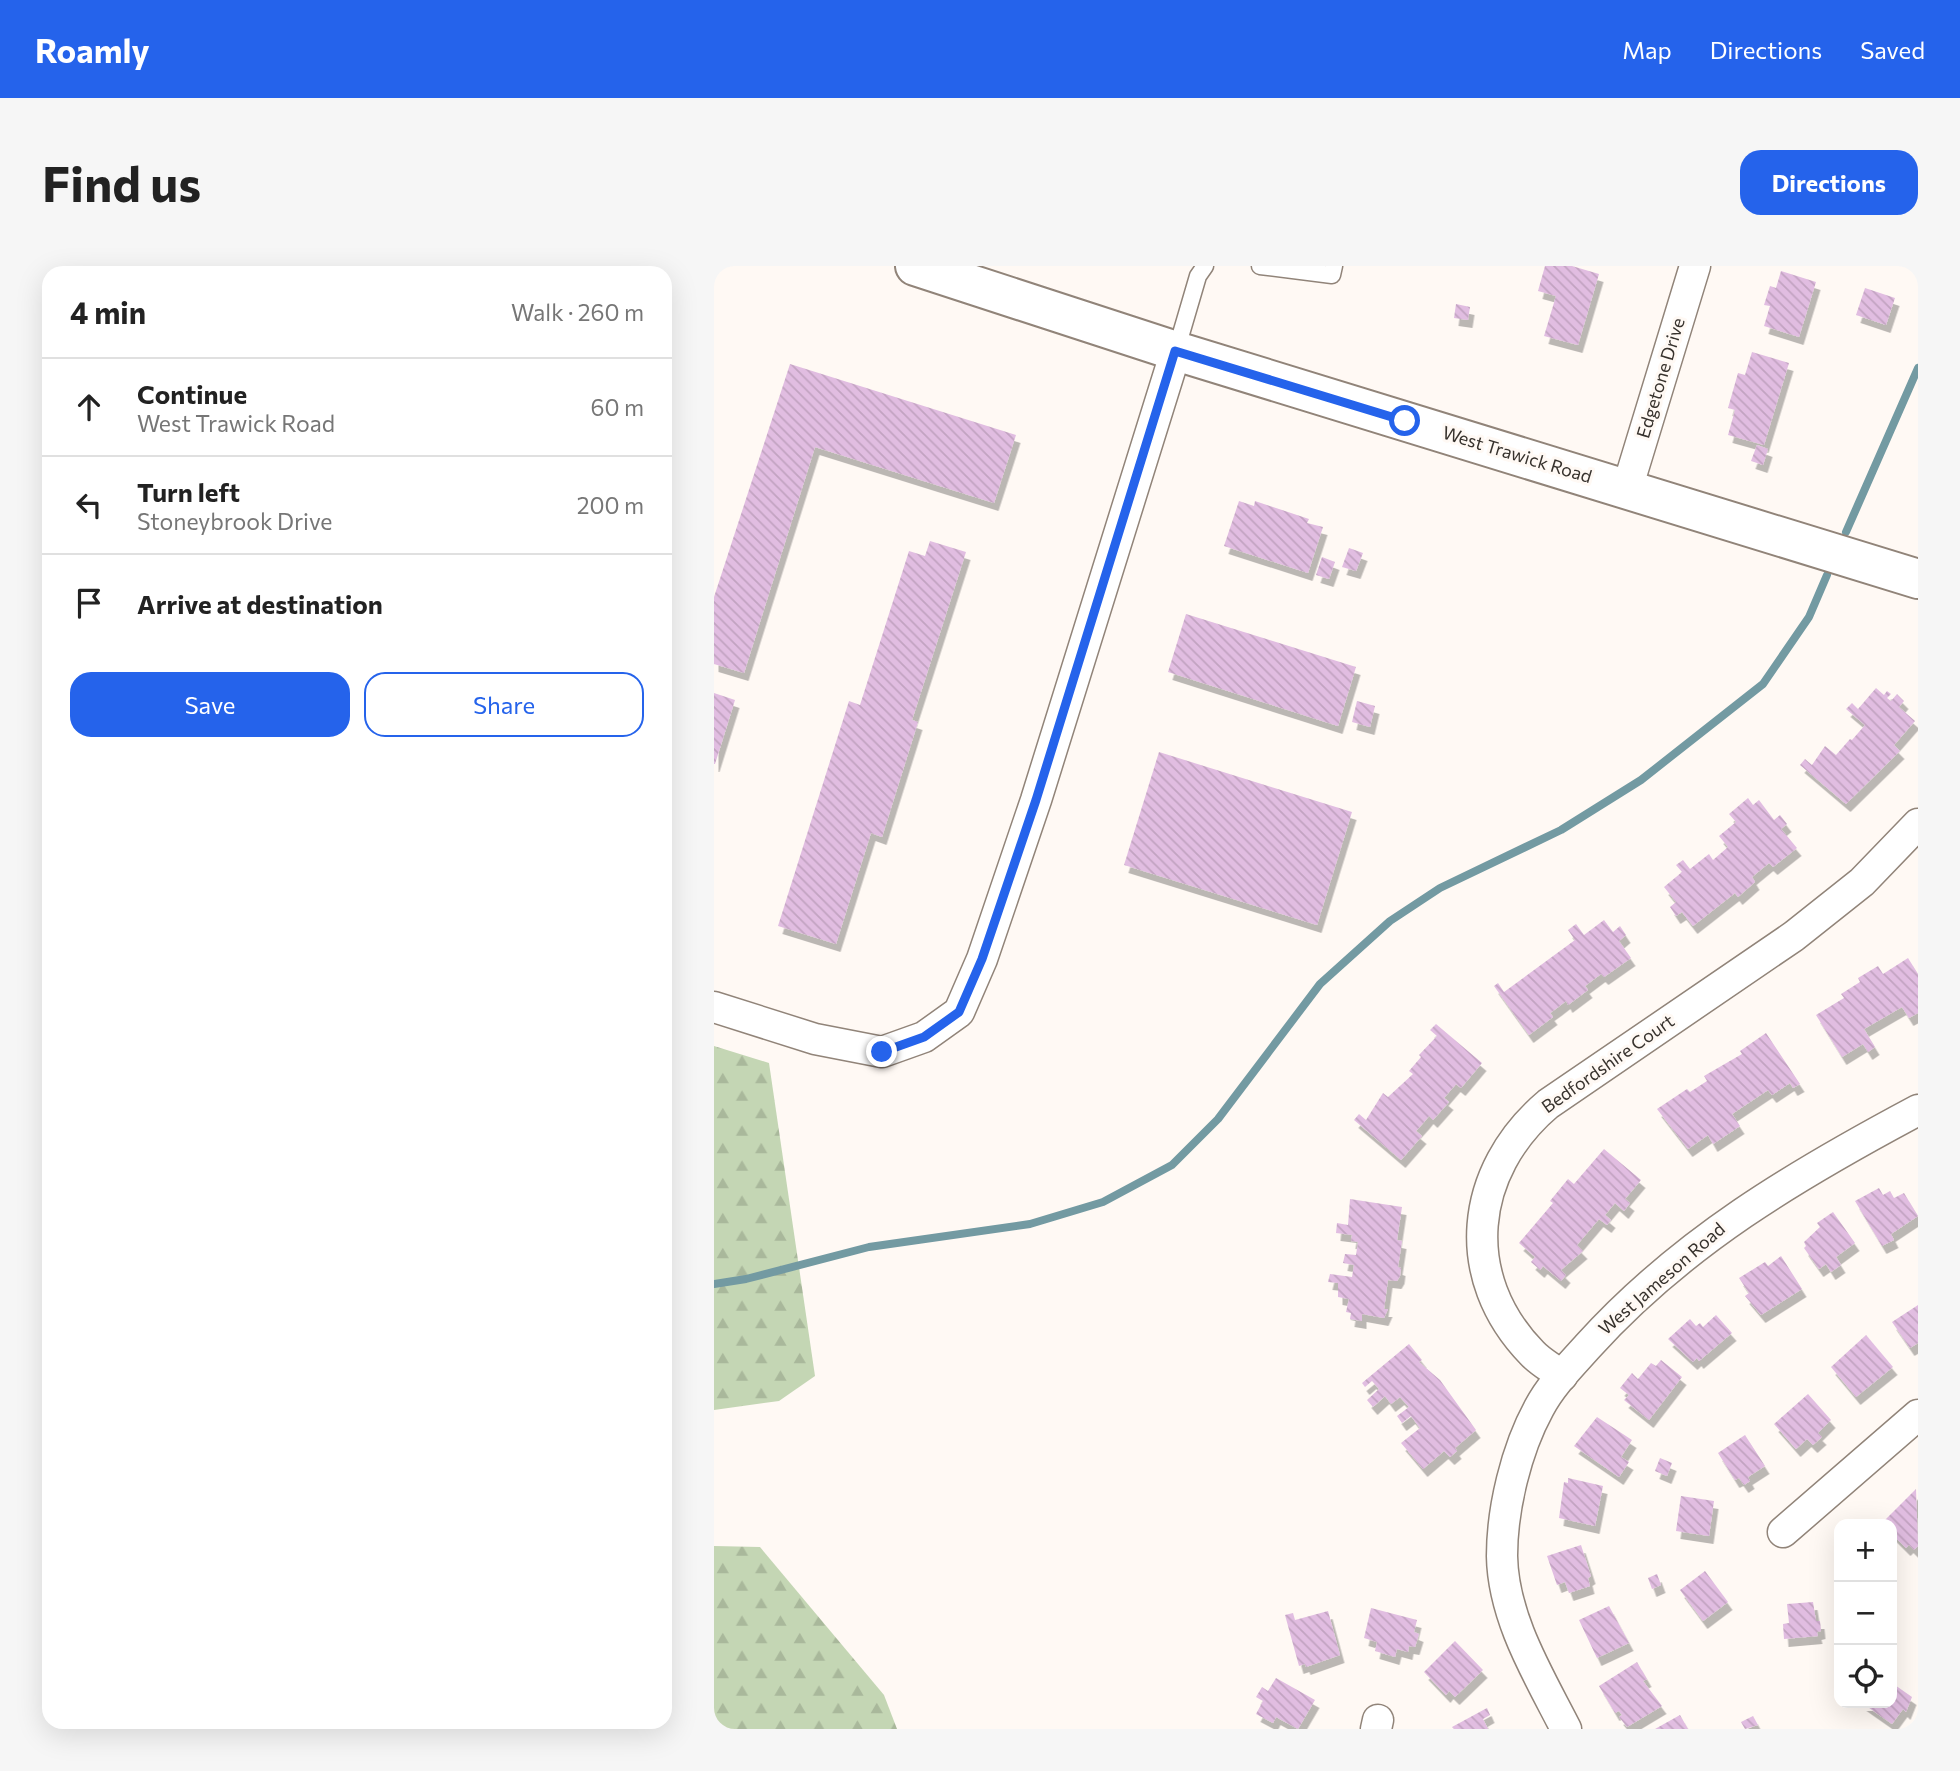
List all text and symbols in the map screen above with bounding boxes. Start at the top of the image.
text: Roamly [35,29,150,70]
text: Map [1622,35,1672,64]
text: Directions [1710,35,1822,64]
text: Saved [1860,35,1925,64]
button: Directions [1740,150,1918,215]
text: Find us [42,152,201,212]
text: 4 min [70,293,146,330]
text: Walk · 260 m [511,298,644,326]
street label: Edgetone Drive [1631,315,1689,441]
text: Continue [137,378,247,409]
icon: ahead [70,388,108,426]
text: 60 m [591,393,644,421]
route start [1389,405,1420,436]
text: West Trawick Road [137,409,335,437]
street label: West Trawick Road [1440,421,1595,487]
text: Turn left [137,476,240,507]
icon: left [70,486,108,524]
text: 200 m [577,491,644,519]
text: Stoneybrook Drive [137,507,333,535]
icon: arrive [70,584,108,622]
text: Arrive at destination [137,588,383,619]
button: Save [70,672,350,737]
button: Share [364,672,644,737]
street label: Bedfordshire Court [1537,1009,1678,1117]
route end [866,1036,897,1067]
street label: West Jameson Road [1594,1217,1729,1339]
map controls [1834,1519,1897,1708]
button: + [1834,1519,1897,1582]
button: − [1834,1582,1897,1645]
button: locate [1834,1645,1897,1708]

